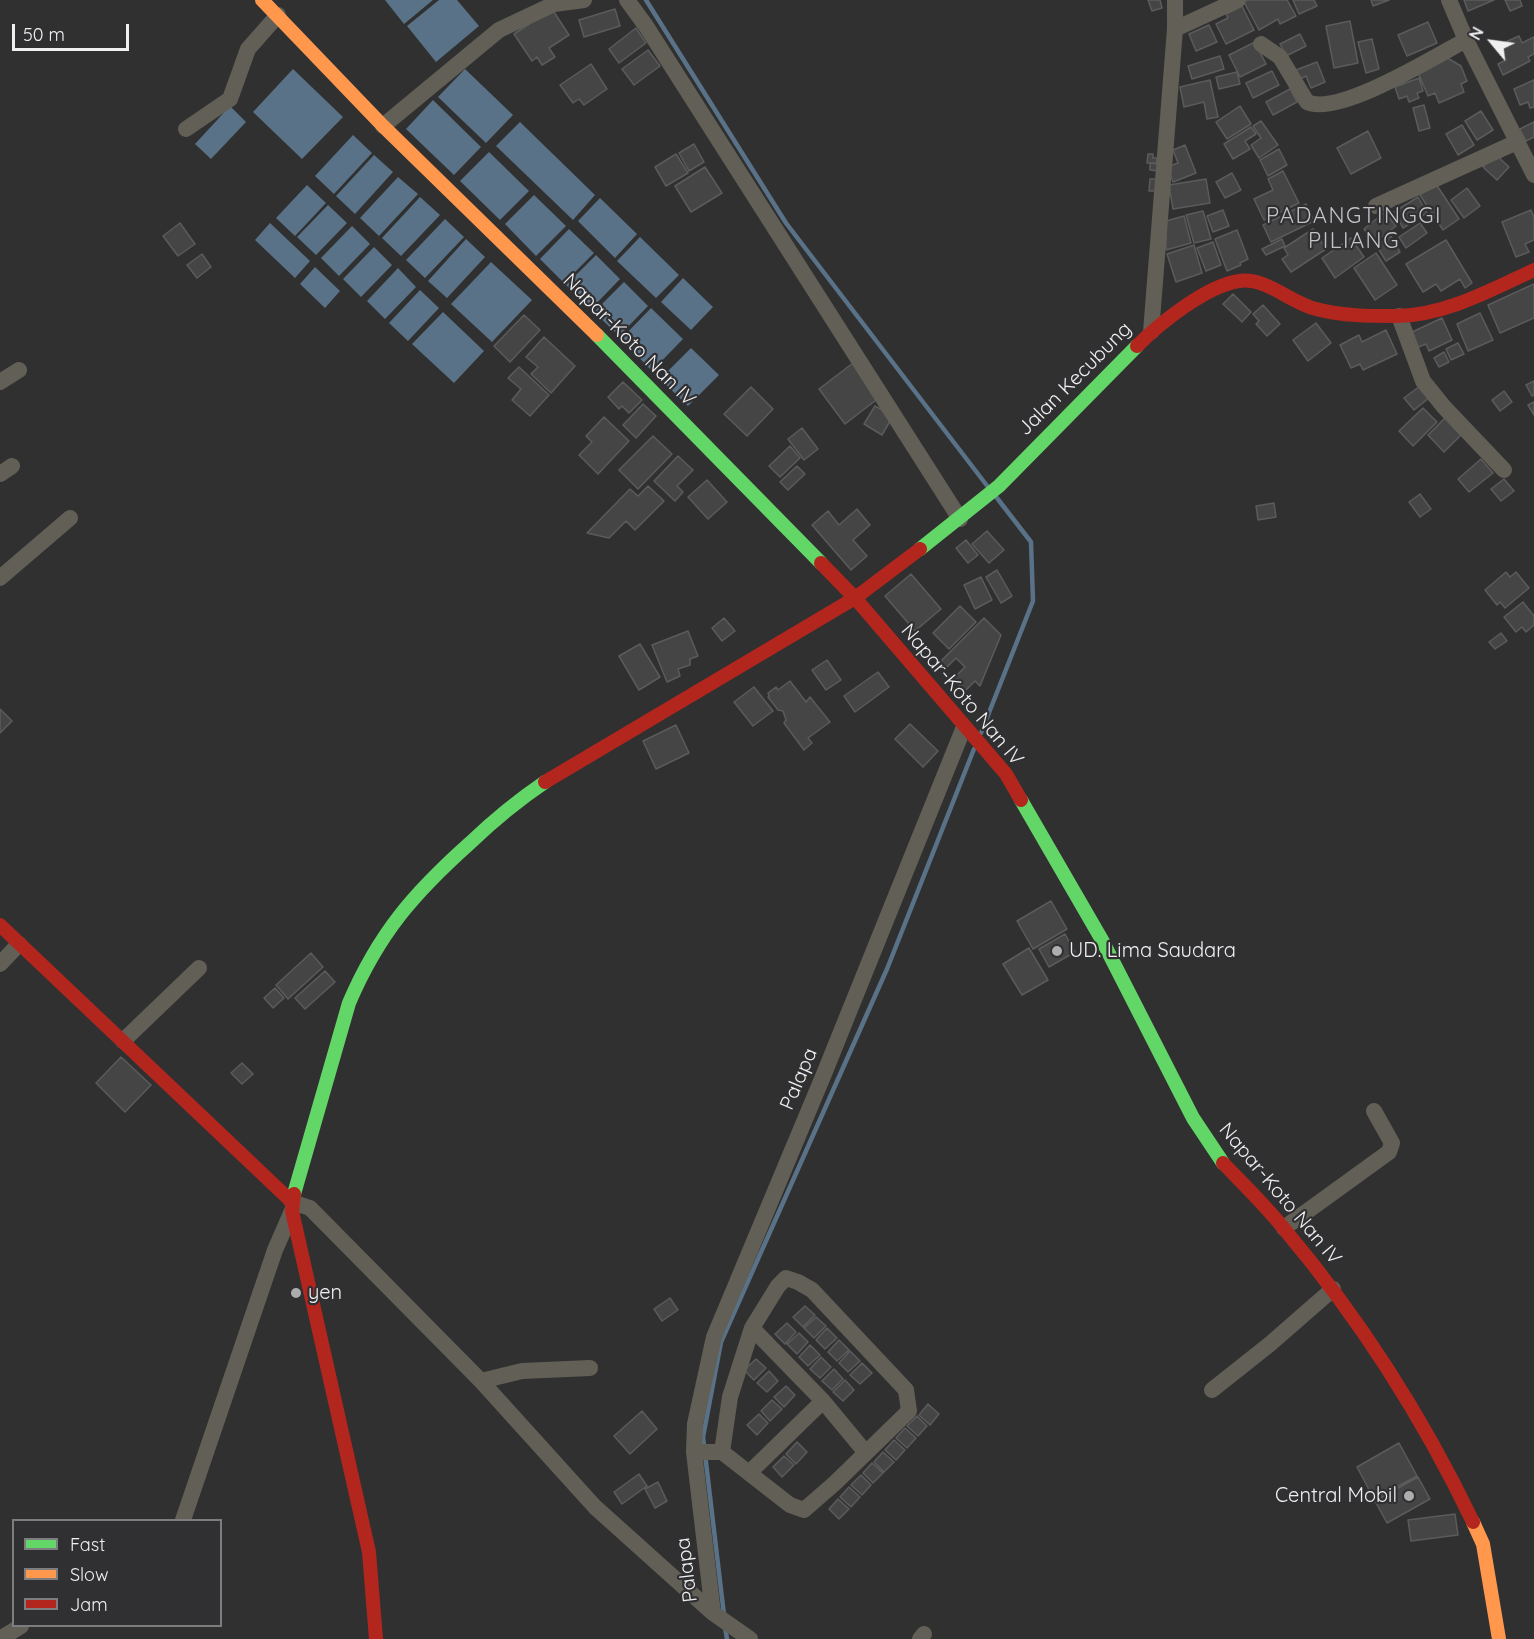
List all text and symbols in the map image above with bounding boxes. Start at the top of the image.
scale bar [15,12,132,50]
north arrow [1462,12,1522,72]
text: 50 m [23,23,65,46]
text: N [1465,23,1488,43]
district label: PADANGTINGGI PILIANG [1266,203,1442,254]
street label: Napar-Koto Nan IV [558,269,700,411]
street label: Jalan Kecubung [1013,317,1137,441]
street label: Napar-Koto Nan IV [896,619,1028,771]
place label: UD. Lima Saudara [1069,939,1236,963]
marker: UD. Lima Saudara [1050,944,1064,958]
street label: Palapa [775,1044,823,1114]
street label: Napar-Koto Nan IV [1214,1118,1346,1270]
place label: yen [308,1281,342,1305]
marker: yen [289,1286,303,1300]
place label: Central Mobil [1275,1484,1397,1508]
marker: Central Mobil [1402,1489,1416,1503]
legend [12,1519,222,1627]
text: Fast [70,1533,105,1556]
street label: Palapa [671,1536,703,1604]
text: Slow [70,1563,108,1586]
text: Jam [70,1593,108,1616]

